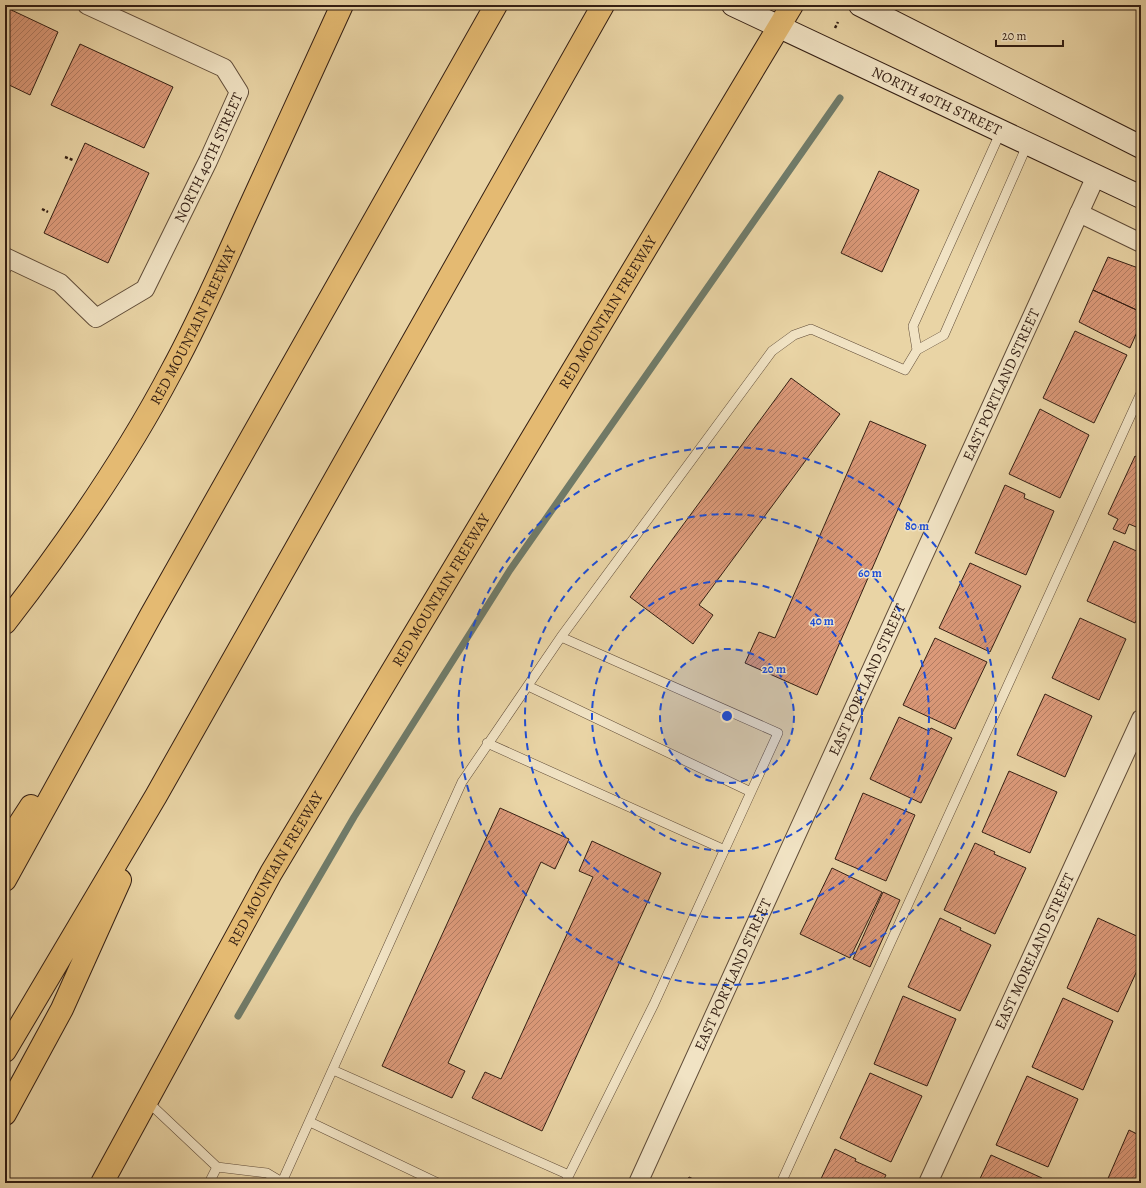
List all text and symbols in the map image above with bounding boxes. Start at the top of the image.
scale bar [996,22,1063,48]
text: 20 m [1002,28,1026,44]
street label: NORTH 40TH STREET [868,62,1006,140]
street label: NORTH 40TH STREET [169,89,248,226]
street label: RED MOUNTAIN FREEWAY [554,231,662,393]
street label: RED MOUNTAIN FREEWAY [145,242,241,408]
street label: EAST PORTLAND STREET [958,305,1045,464]
street label: RED MOUNTAIN FREEWAY [387,509,495,670]
text: 80 m [905,518,929,534]
text: 60 m [858,565,882,581]
street label: EAST PORTLAND STREET [824,600,911,759]
text: 40 m [810,613,834,629]
text: 20 m [762,661,786,677]
centre of rings [720,709,734,723]
street label: RED MOUNTAIN FREEWAY [223,787,328,950]
street label: EAST MORELAND STREET [990,869,1079,1033]
street label: EAST PORTLAND STREET [690,895,776,1054]

